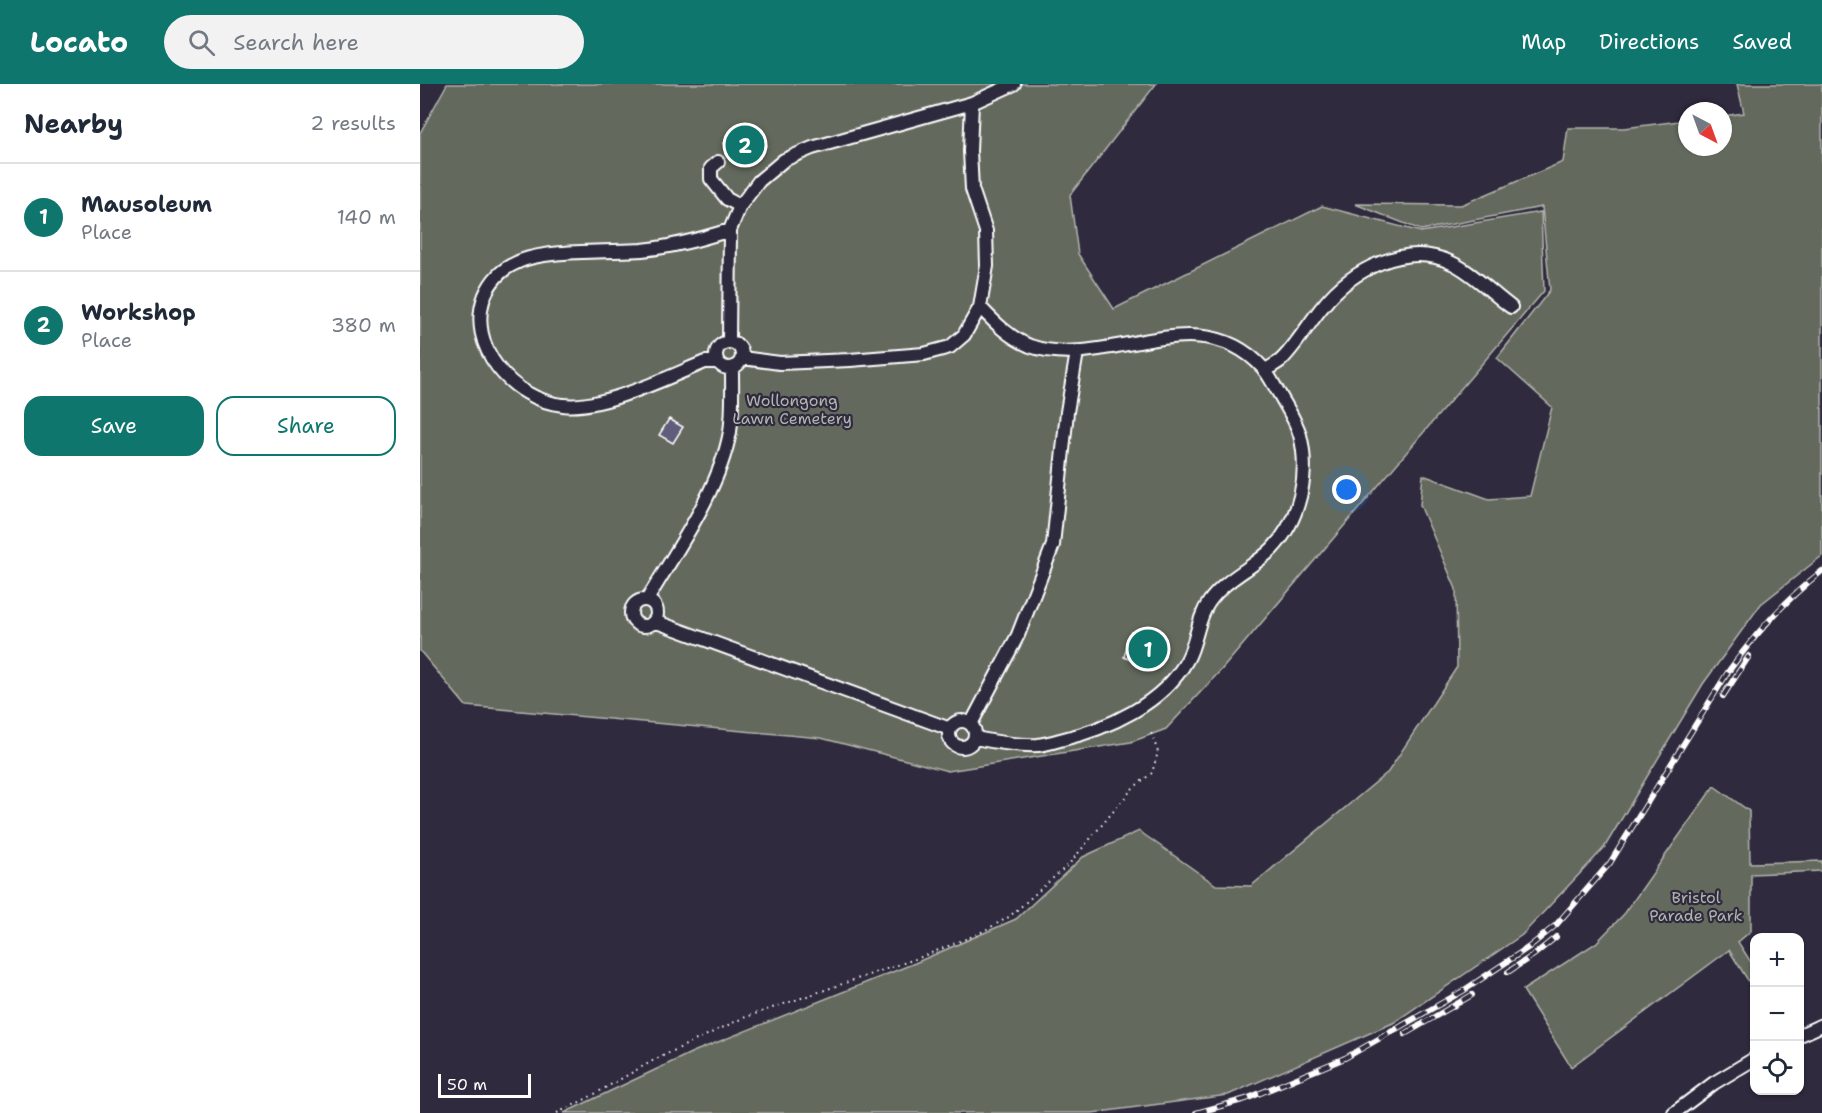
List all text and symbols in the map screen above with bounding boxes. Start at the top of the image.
search box [164,15,584,69]
text: Locato [30,23,128,61]
icon: search [185,26,218,59]
text: Search here [233,28,359,57]
text: Map [1521,28,1566,56]
text: Directions [1599,28,1699,56]
text: Saved [1732,28,1792,56]
north arrow [1678,102,1732,156]
text: Nearby [24,106,123,141]
text: 2 results [310,110,396,136]
pin: 2 [726,122,764,168]
text: Mausoleum [81,190,212,219]
text: 1 [39,204,48,230]
text: 140 m [337,204,396,230]
text: Place [81,219,132,245]
text: Workshop [81,298,196,327]
text: 2 [37,312,51,338]
text: 380 m [331,312,396,338]
text: Place [81,327,132,353]
park label: Wollongong Lawn Cemetery [732,390,852,429]
button: Save [24,396,204,456]
button: Share [216,396,396,456]
your location [1332,475,1361,504]
pin: 1 [1128,626,1168,672]
park label: Bristol Parade Park [1649,887,1743,926]
map controls [1750,933,1804,1095]
button: + [1750,933,1804,987]
button: − [1750,987,1804,1041]
button: locate [1750,1041,1804,1095]
scale bar [438,1071,531,1098]
text: 50 m [447,1074,487,1095]

